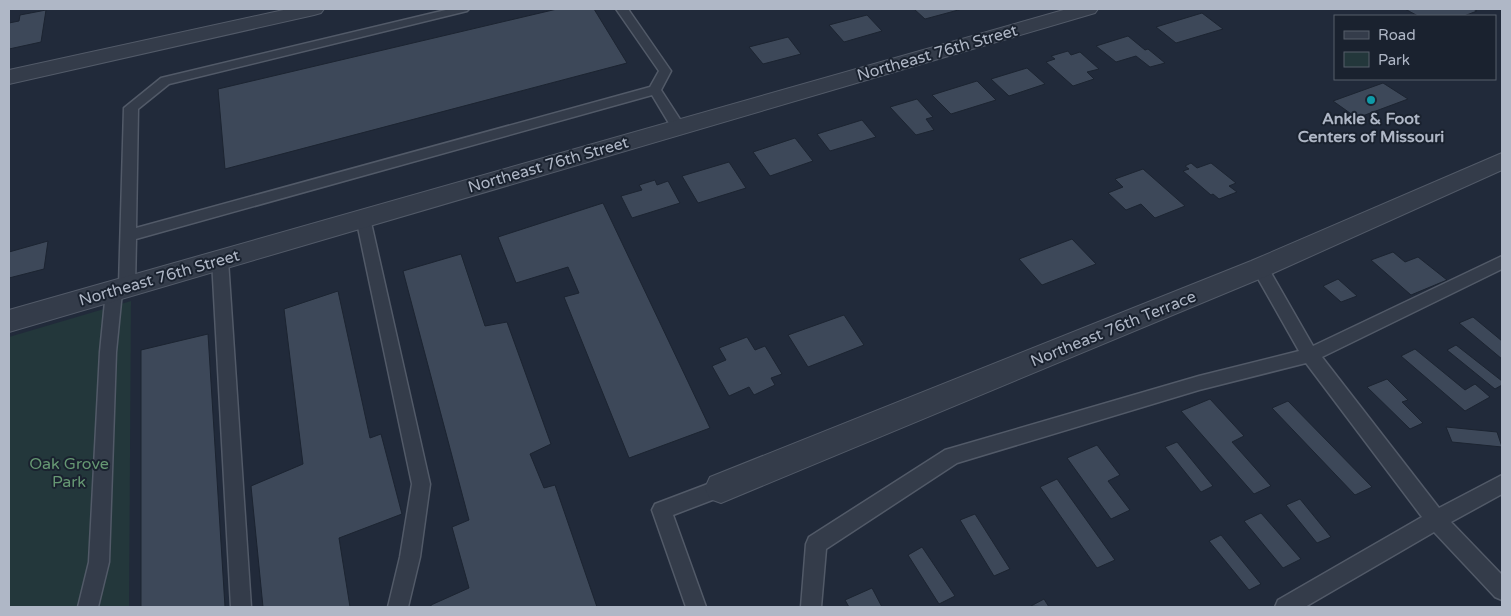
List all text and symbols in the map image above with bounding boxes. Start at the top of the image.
legend [1334,15,1496,80]
street label: Northeast 76th Street [855,20,1020,85]
text: Road [1378,26,1416,44]
text: Park [1378,51,1410,69]
marker: Ankle & Foot Centers of Missouri [1365,94,1377,106]
place label: Ankle & Foot Centers of Missouri [1298,109,1444,147]
street label: Northeast 76th Street [466,132,631,197]
street label: Northeast 76th Street [77,245,242,310]
street label: Northeast 76th Terrace [1028,287,1199,371]
park label: Oak Grove Park [29,454,109,492]

